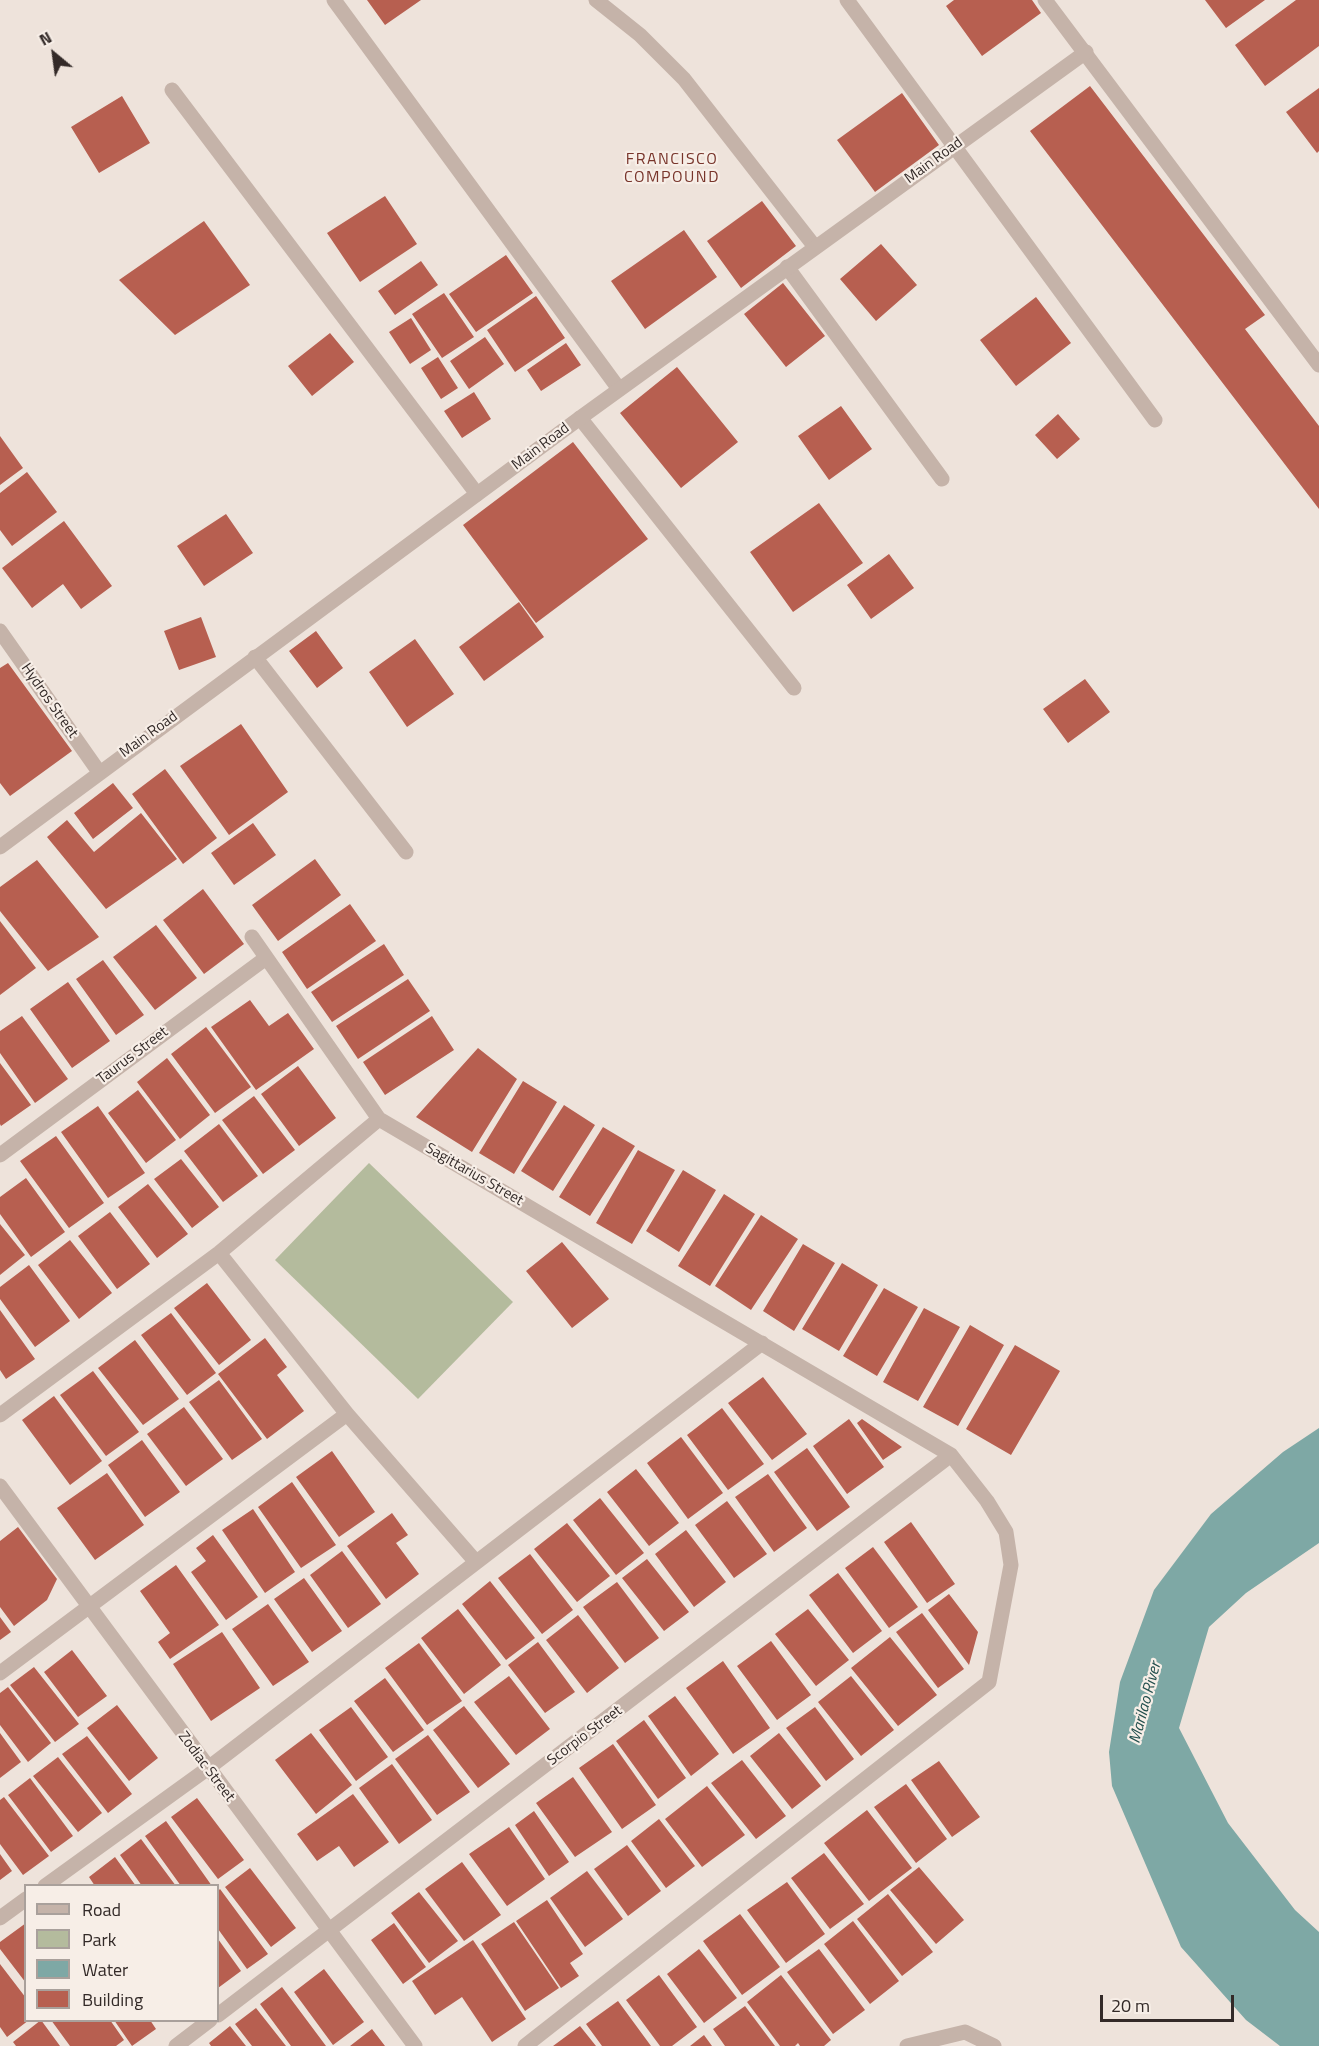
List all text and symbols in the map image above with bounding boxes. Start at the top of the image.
north arrow [24,24,84,84]
text: N [35,25,56,51]
street label: Main Road [902,134,966,188]
district label: FRANCISCO COMPOUND [624,150,720,188]
street label: Main Road [509,420,573,474]
street label: Hydros Street [17,660,81,742]
street label: Main Road [117,708,181,762]
street label: Taurus Street [94,1023,172,1089]
street label: Sagittarius Street [422,1140,526,1210]
water label: Marilao River [1126,1660,1166,1746]
street label: Scorpio Street [544,1702,626,1770]
street label: Zodiac Street [174,1728,238,1806]
legend [24,1884,219,2022]
text: Road [82,1896,121,1923]
text: Park [82,1926,116,1953]
text: Water [82,1956,128,1983]
scale bar [1103,1983,1236,2021]
text: Building [82,1986,143,2013]
text: 20 m [1111,1992,1150,2019]

